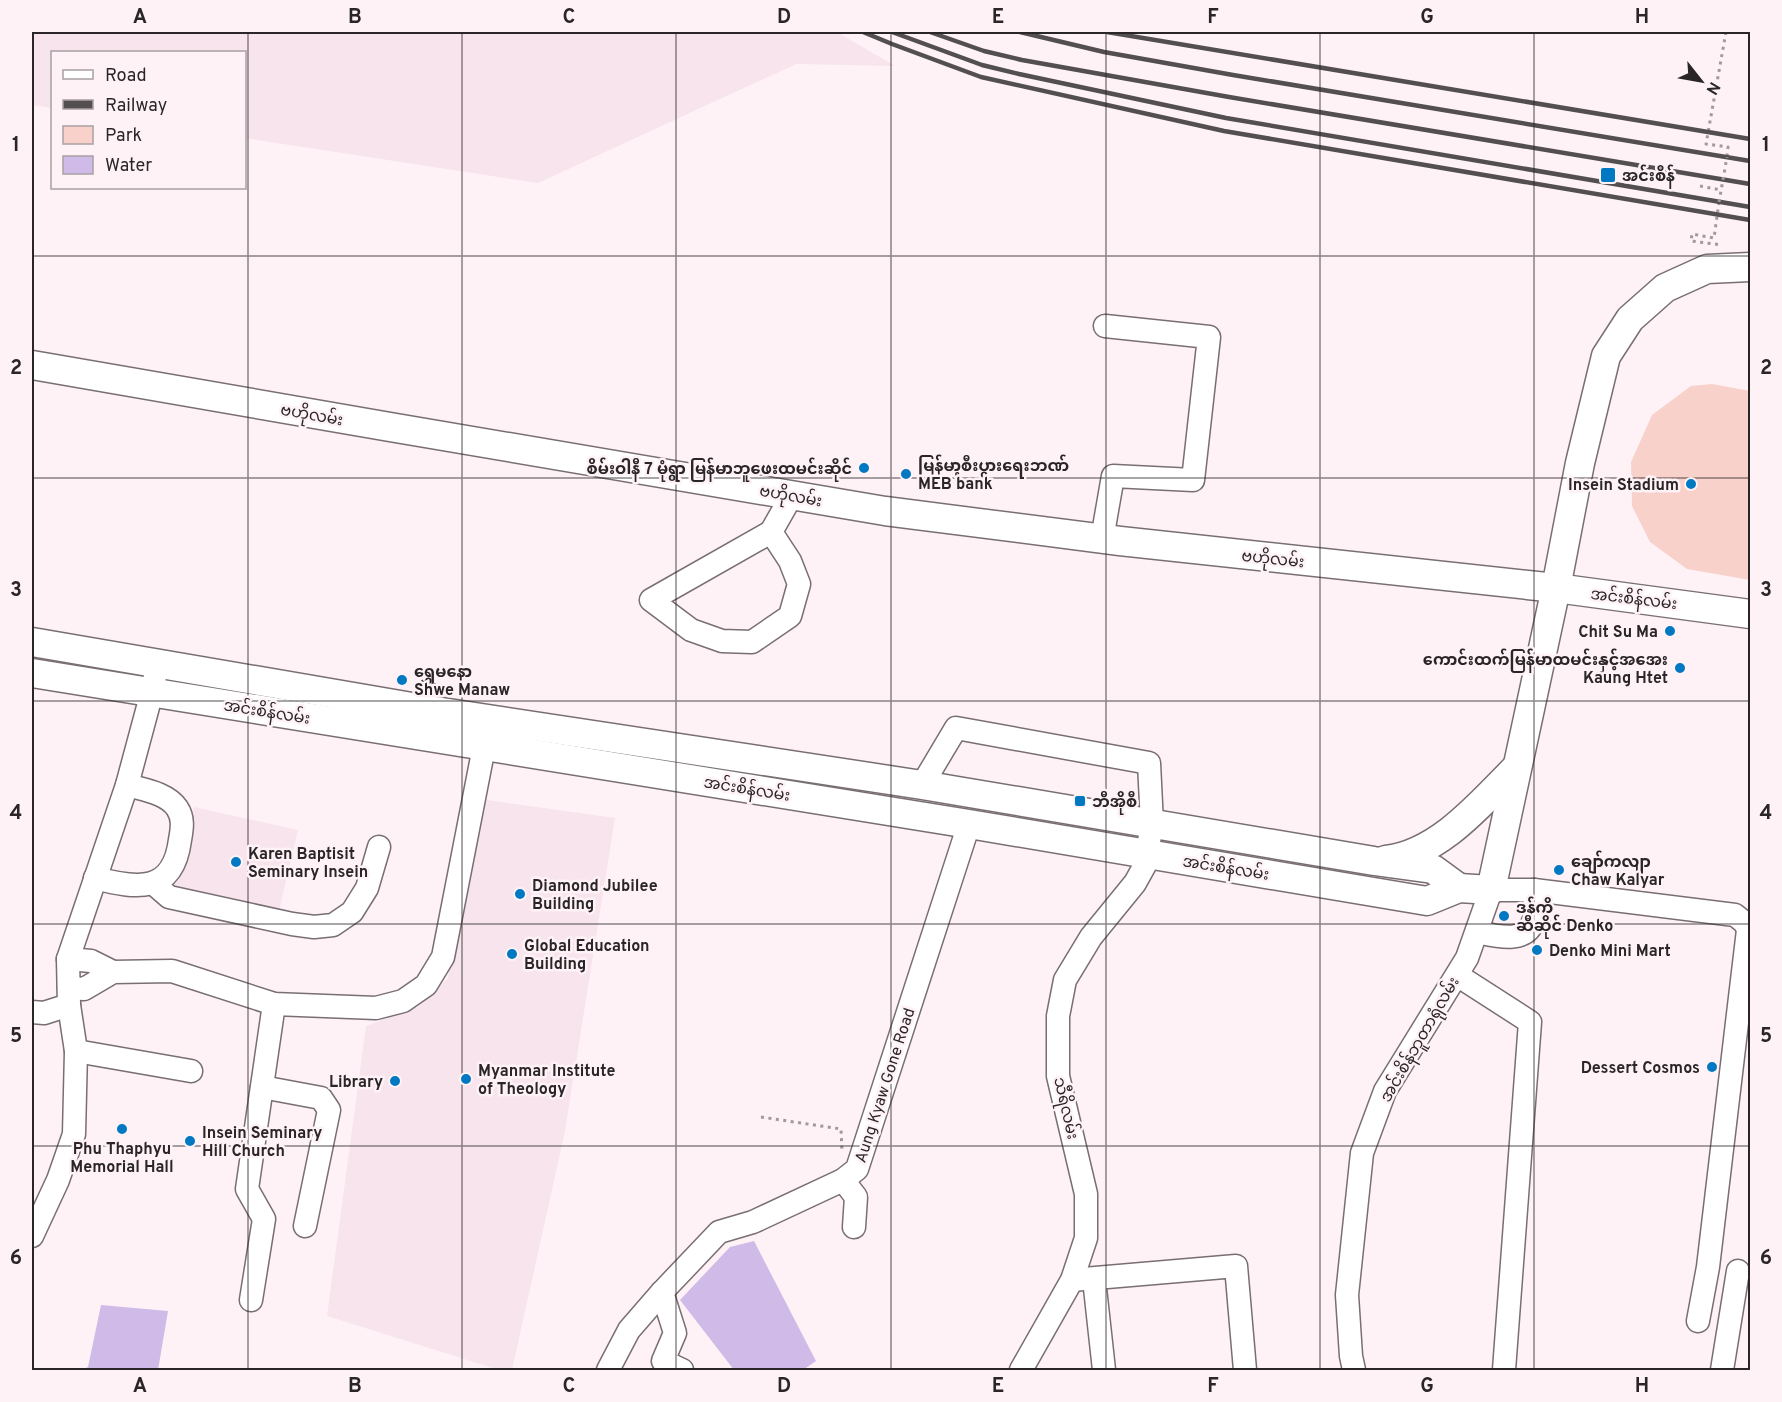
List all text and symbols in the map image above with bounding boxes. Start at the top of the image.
text: A [133,5,147,31]
text: B [348,5,362,31]
text: C [563,5,575,31]
text: D [777,5,791,31]
text: E [992,5,1004,31]
text: F [1207,5,1219,31]
text: G [1420,5,1434,31]
text: H [1635,5,1649,31]
legend [51,51,246,189]
north arrow [1671,51,1731,111]
text: Road [105,65,147,88]
text: N [1701,78,1724,98]
text: Railway [105,95,167,118]
text: Park [105,125,142,148]
text: 1 [12,133,20,159]
text: 1 [1762,133,1770,159]
text: Water [105,155,152,178]
place label: အင်းစိန် [1622,164,1675,189]
marker: အင်းစိန် [1599,166,1617,184]
text: 2 [10,356,22,382]
text: 2 [1760,356,1772,382]
street label: ဗဟိုလမ်း [278,398,345,434]
place label: မြန်မာ့စီးပွားရေးဘဏ် MEB bank [918,454,1069,495]
place label: စိမ်းဝါနီ 7 မုံရွာ မြန်မာဘူဖေးထမင်းဆိုင် [587,457,852,482]
marker: စိမ်းဝါနီ 7 မုံရွာ မြန်မာဘူဖေးထမင်းဆိုင် [857,461,871,475]
marker: မြန်မာ့စီးပွားရေးဘဏ် MEB bank [899,467,913,481]
place label: Insein Stadium [1568,476,1679,496]
marker: Insein Stadium [1684,477,1698,491]
street label: ဗဟိုလမ်း [757,479,824,515]
street label: ဗဟိုလမ်း [1240,544,1306,576]
text: 3 [10,578,22,604]
text: 3 [1760,578,1772,604]
street label: အင်းစိန်လမ်း [1589,582,1679,617]
place label: Chit Su Ma [1578,623,1658,643]
marker: Chit Su Ma [1663,624,1677,638]
place label: ကောင်းထက်မြန်မာထမင်းနှင့်အအေး Kaung Htet [1423,648,1668,689]
marker: ကောင်းထက်မြန်မာထမင်းနှင့်အအေး Kaung Htet [1673,661,1687,675]
place label: ရွှေမနော Shwe Manaw [414,663,510,701]
marker: ရွှေမနော Shwe Manaw [395,673,409,687]
street label: အင်းစိန်လမ်း [222,693,312,732]
street label: အင်းစိန်လမ်း [702,770,792,809]
place label: ဘီအိုစီ [1092,790,1137,815]
marker: ဘီအိုစီ [1073,794,1087,808]
text: 4 [10,801,22,827]
text: 4 [1760,801,1772,827]
place label: Karen Baptisit Seminary Insein [248,845,368,883]
street label: အင်းစိန်လမ်း [1181,849,1271,888]
place label: ချော်ကလျာ Chaw Kalyar [1571,850,1665,891]
marker: Karen Baptisit Seminary Insein [229,855,243,869]
marker: ချော်ကလျာ Chaw Kalyar [1552,863,1566,877]
place label: Diamond Jubilee Building [532,877,658,915]
marker: Diamond Jubilee Building [513,887,527,901]
place label: ဒန်ကို ဆီဆိုင် Denko [1516,896,1613,939]
marker: ဒန်ကို ဆီဆိုင် Denko [1497,909,1511,923]
place label: Global Education Building [524,937,650,975]
place label: Denko Mini Mart [1549,942,1671,962]
marker: Denko Mini Mart [1530,943,1544,957]
marker: Global Education Building [505,947,519,961]
street label: အင်းစိန်ဘူတာရုံလမ်း [1374,972,1467,1108]
street label: Aung Kyaw Gone Road [851,1006,920,1166]
text: 5 [10,1024,22,1050]
text: 5 [1760,1024,1772,1050]
place label: Dessert Cosmos [1581,1059,1700,1079]
marker: Dessert Cosmos [1705,1060,1719,1074]
place label: Myanmar Institute of Theology [478,1062,615,1100]
marker: Myanmar Institute of Theology [459,1072,473,1086]
place label: Library [329,1073,383,1093]
marker: Library [388,1074,402,1088]
street label: သီရိလမ်း [1046,1075,1085,1142]
marker: Phu Thaphyu Memorial Hall [115,1122,129,1136]
place label: Insein Seminary Hill Church [202,1124,322,1162]
marker: Insein Seminary Hill Church [183,1134,197,1148]
place label: Phu Thaphyu Memorial Hall [70,1140,174,1178]
text: 6 [10,1246,22,1272]
text: 6 [1760,1246,1772,1272]
text: A [133,1374,147,1400]
text: B [348,1374,362,1400]
text: C [563,1374,575,1400]
text: D [777,1374,791,1400]
text: E [992,1374,1004,1400]
text: F [1207,1374,1219,1400]
text: G [1420,1374,1434,1400]
text: H [1635,1374,1649,1400]

